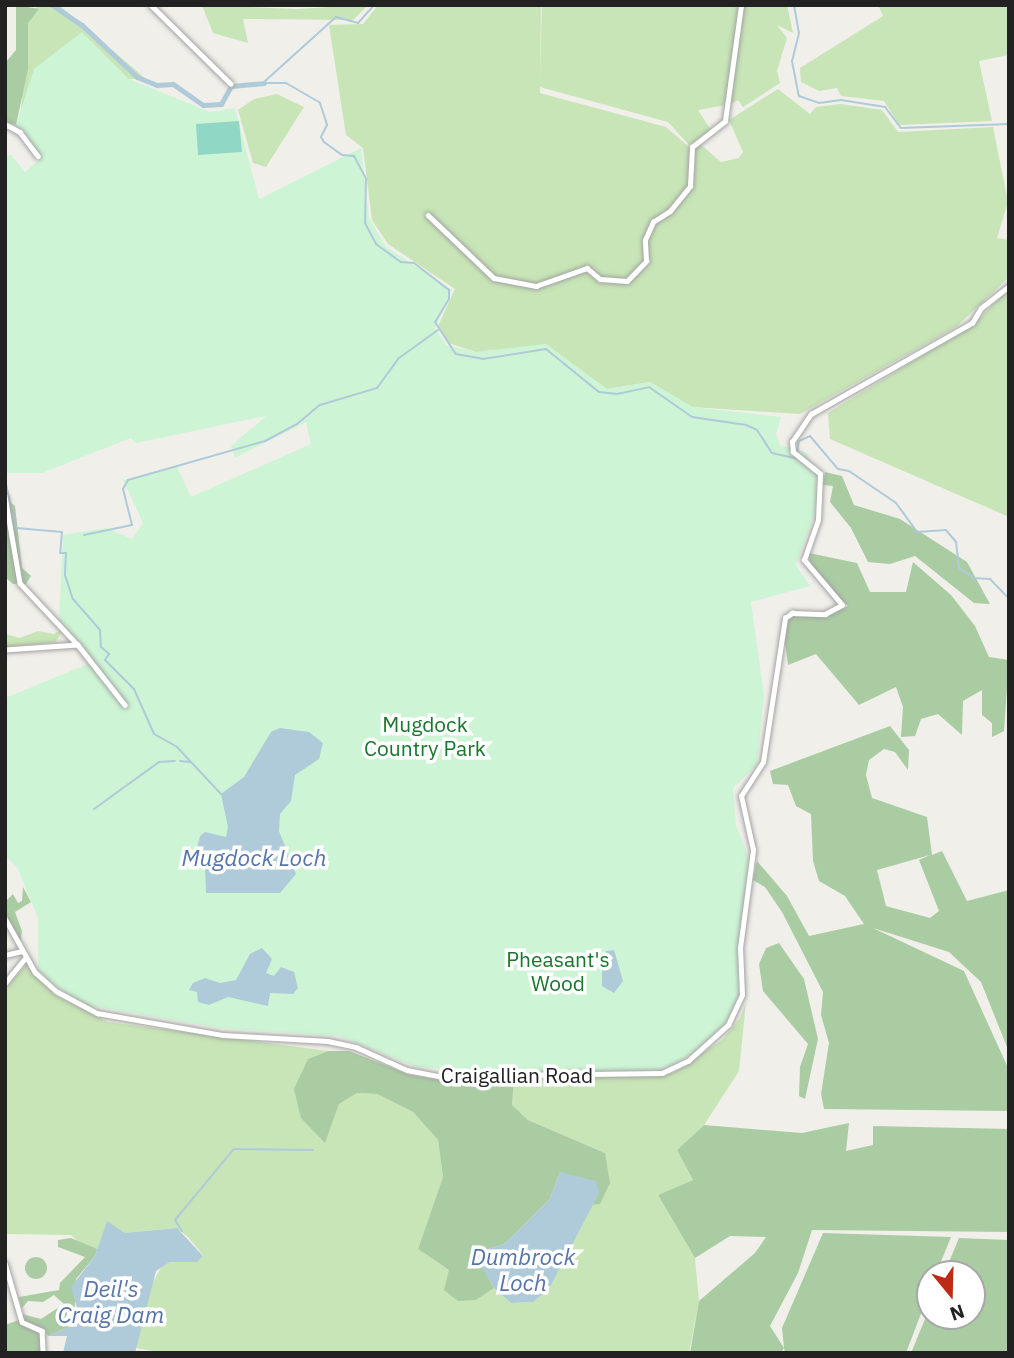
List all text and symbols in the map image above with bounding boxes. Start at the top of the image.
park label: Mugdock Country Park [364,711,486,761]
water label: Mugdock Loch [182,843,326,871]
park label: Pheasant's Wood [506,946,610,996]
street label: Craigallian Road [441,1062,593,1088]
water label: Dumbrock Loch [471,1242,575,1296]
north arrow [916,1260,986,1330]
water label: Deil's Craig Dam [58,1274,164,1328]
text: N [947,1299,968,1327]

